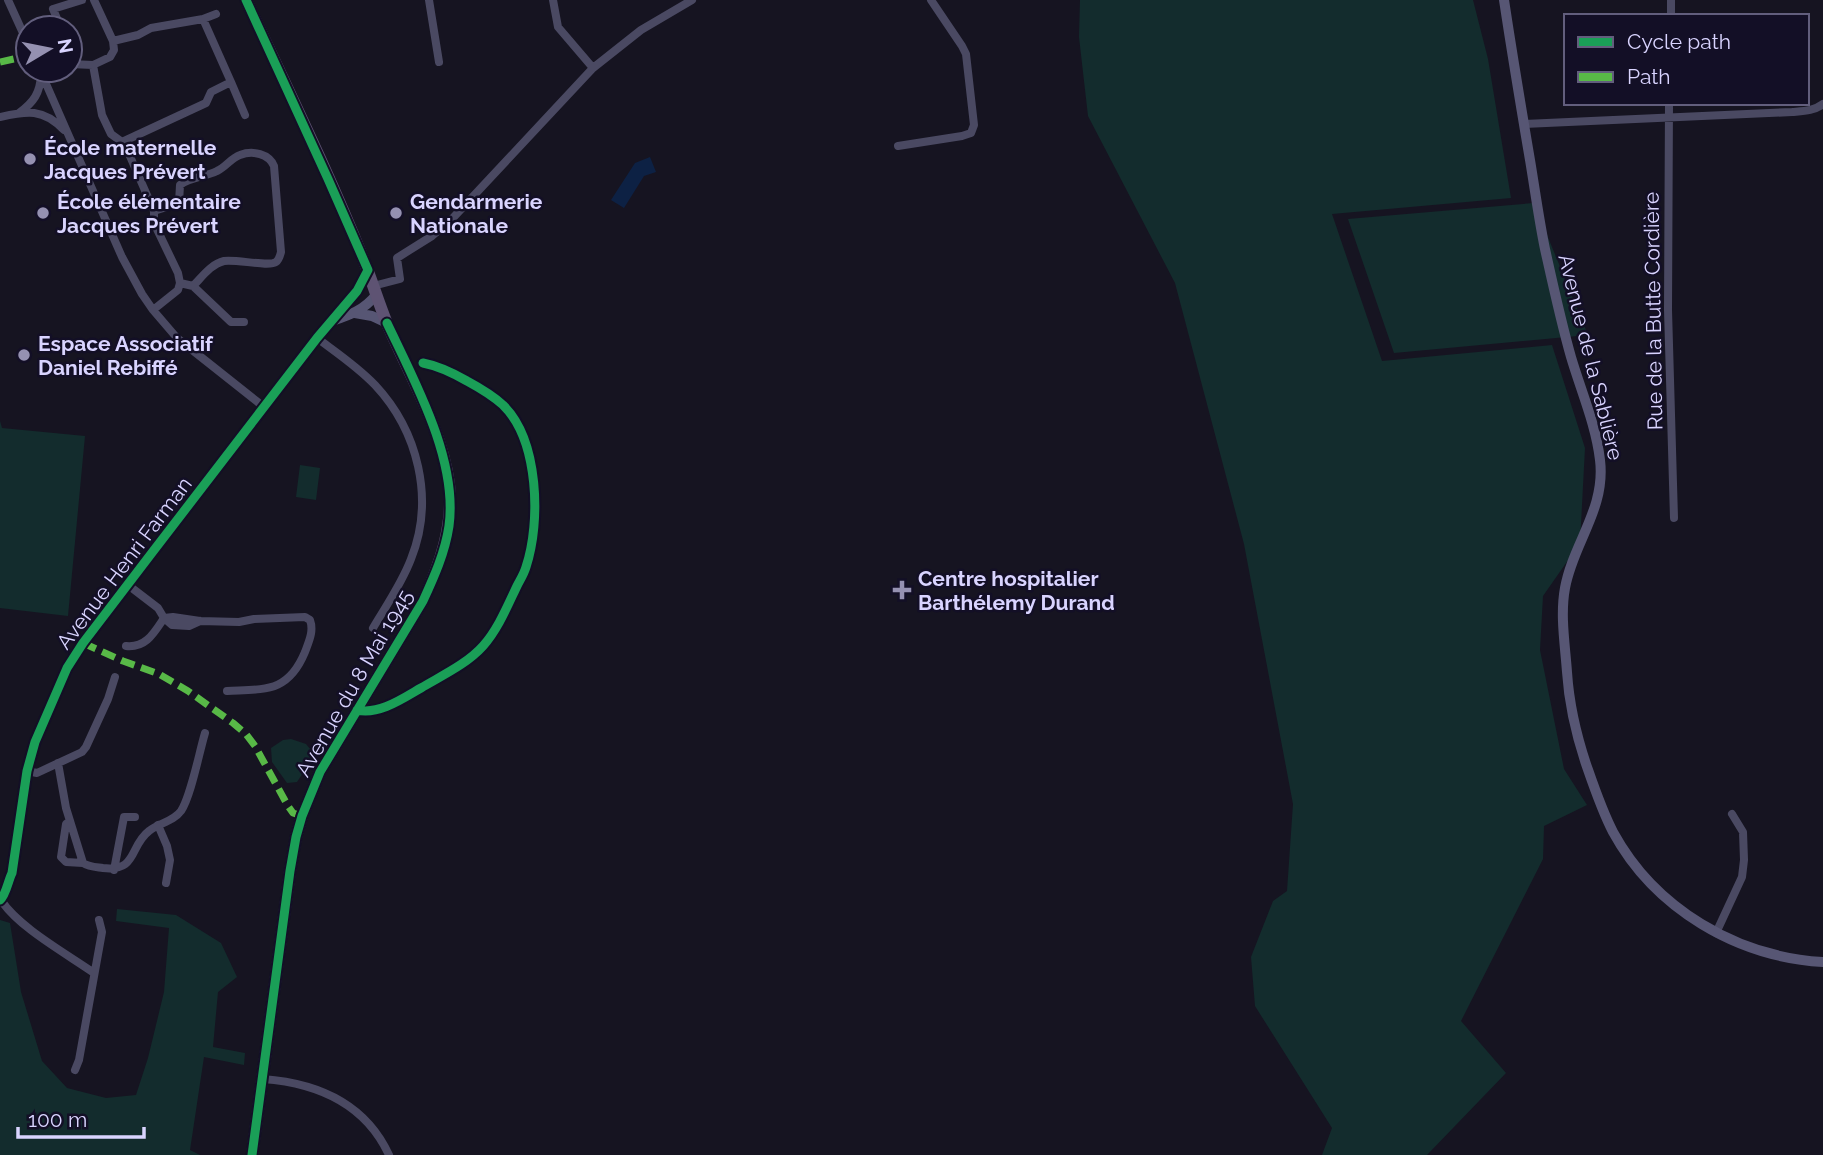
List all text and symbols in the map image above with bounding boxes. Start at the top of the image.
north arrow [14,14,84,84]
legend [1564,14,1809,105]
text: Cycle path [1627,29,1731,54]
text: N [54,37,78,55]
text: Path [1627,64,1671,89]
place label: École maternelle Jacques Prévert [44,135,217,184]
marker: École maternelle Jacques Prévert [22,151,38,167]
place label: École élémentaire Jacques Prévert [57,189,241,238]
place label: Gendarmerie Nationale [410,189,543,238]
street label: Rue de la Butte Cordière [1638,192,1668,430]
marker: École élémentaire Jacques Prévert [35,205,51,221]
marker: Gendarmerie Nationale [388,205,404,221]
street label: Avenue de la Sablière [1553,251,1629,463]
place label: Espace Associatif Daniel Rebiffé [38,331,214,380]
marker: Espace Associatif Daniel Rebiffé [16,347,32,363]
street label: Avenue Henri Farman [51,472,197,654]
place label: Centre hospitalier Barthélemy Durand [918,566,1115,615]
marker: Centre hospitalier Barthélemy Durand [892,580,912,600]
street label: Avenue du 8 Mai 1945 [290,585,418,781]
scale bar [18,1096,144,1140]
text: 100 m [28,1107,87,1132]

